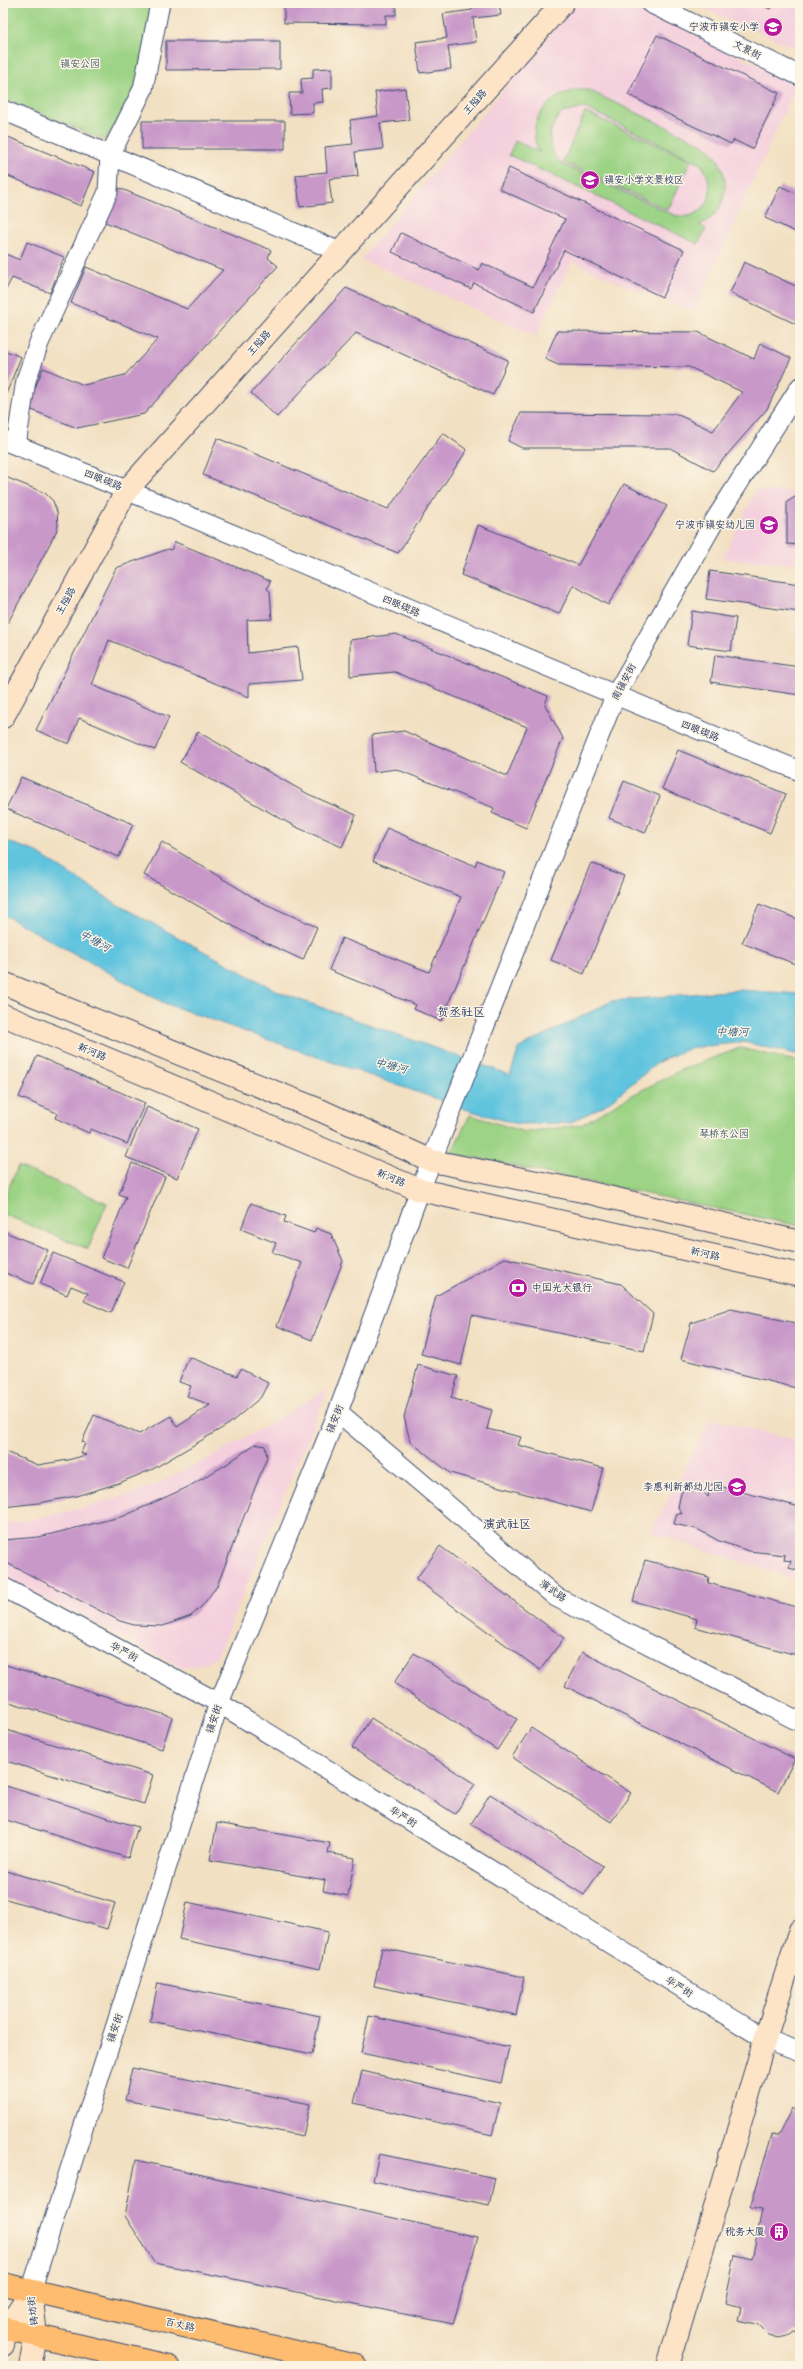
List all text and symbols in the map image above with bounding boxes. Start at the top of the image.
school or university icon: 宁波市镇安小学 [762,16,784,38]
place label: 宁波市镇安小学 [689,21,759,33]
street label: 文景街 [731,38,763,62]
park label: 镇安公园 [60,58,100,70]
street label: 王隘路 [461,87,489,117]
school or university icon: 镇安小学文景校区 [579,169,601,191]
place label: 镇安小学文景校区 [604,174,684,186]
street label: 王隘路 [245,328,273,358]
street label: 四眼碶路 [82,467,124,493]
school or university icon: 宁波市镇安幼儿园 [758,514,780,536]
place label: 宁波市镇安幼儿园 [675,519,755,531]
street label: 王隘路 [53,585,79,617]
street label: 四眼碶路 [380,593,422,619]
street label: 南镇安街 [609,662,639,702]
street label: 四眼碶路 [679,718,721,744]
water label: 中塘河 [77,927,114,956]
district label: 贺丞社区 [437,1005,485,1020]
water label: 中塘河 [715,1025,751,1039]
street label: 新河路 [76,1041,108,1063]
water label: 中塘河 [373,1056,411,1077]
park label: 琴桥东公园 [699,1128,749,1140]
street label: 新河路 [375,1167,407,1189]
street label: 新河路 [689,1245,721,1263]
bank icon: 中国光大银行 [507,1277,529,1299]
place label: 中国光大银行 [532,1282,592,1294]
street label: 镇安街 [324,1403,346,1435]
school or university icon: 李惠利新都幼儿园 [726,1476,748,1498]
place label: 李惠利新都幼儿园 [643,1481,723,1493]
district label: 演武社区 [483,1517,531,1532]
street label: 演武路 [537,1577,569,1605]
street label: 华严街 [108,1640,140,1664]
street label: 镇安街 [204,1703,224,1735]
street label: 华严街 [387,1804,419,1830]
street label: 华严街 [663,1974,695,2000]
street label: 镇安街 [105,2012,125,2044]
building icon: 税务大厦 [768,2221,790,2243]
place label: 税务大厦 [725,2226,765,2238]
street label: 铸坊街 [25,2295,41,2327]
street label: 百丈路 [164,2316,196,2334]

